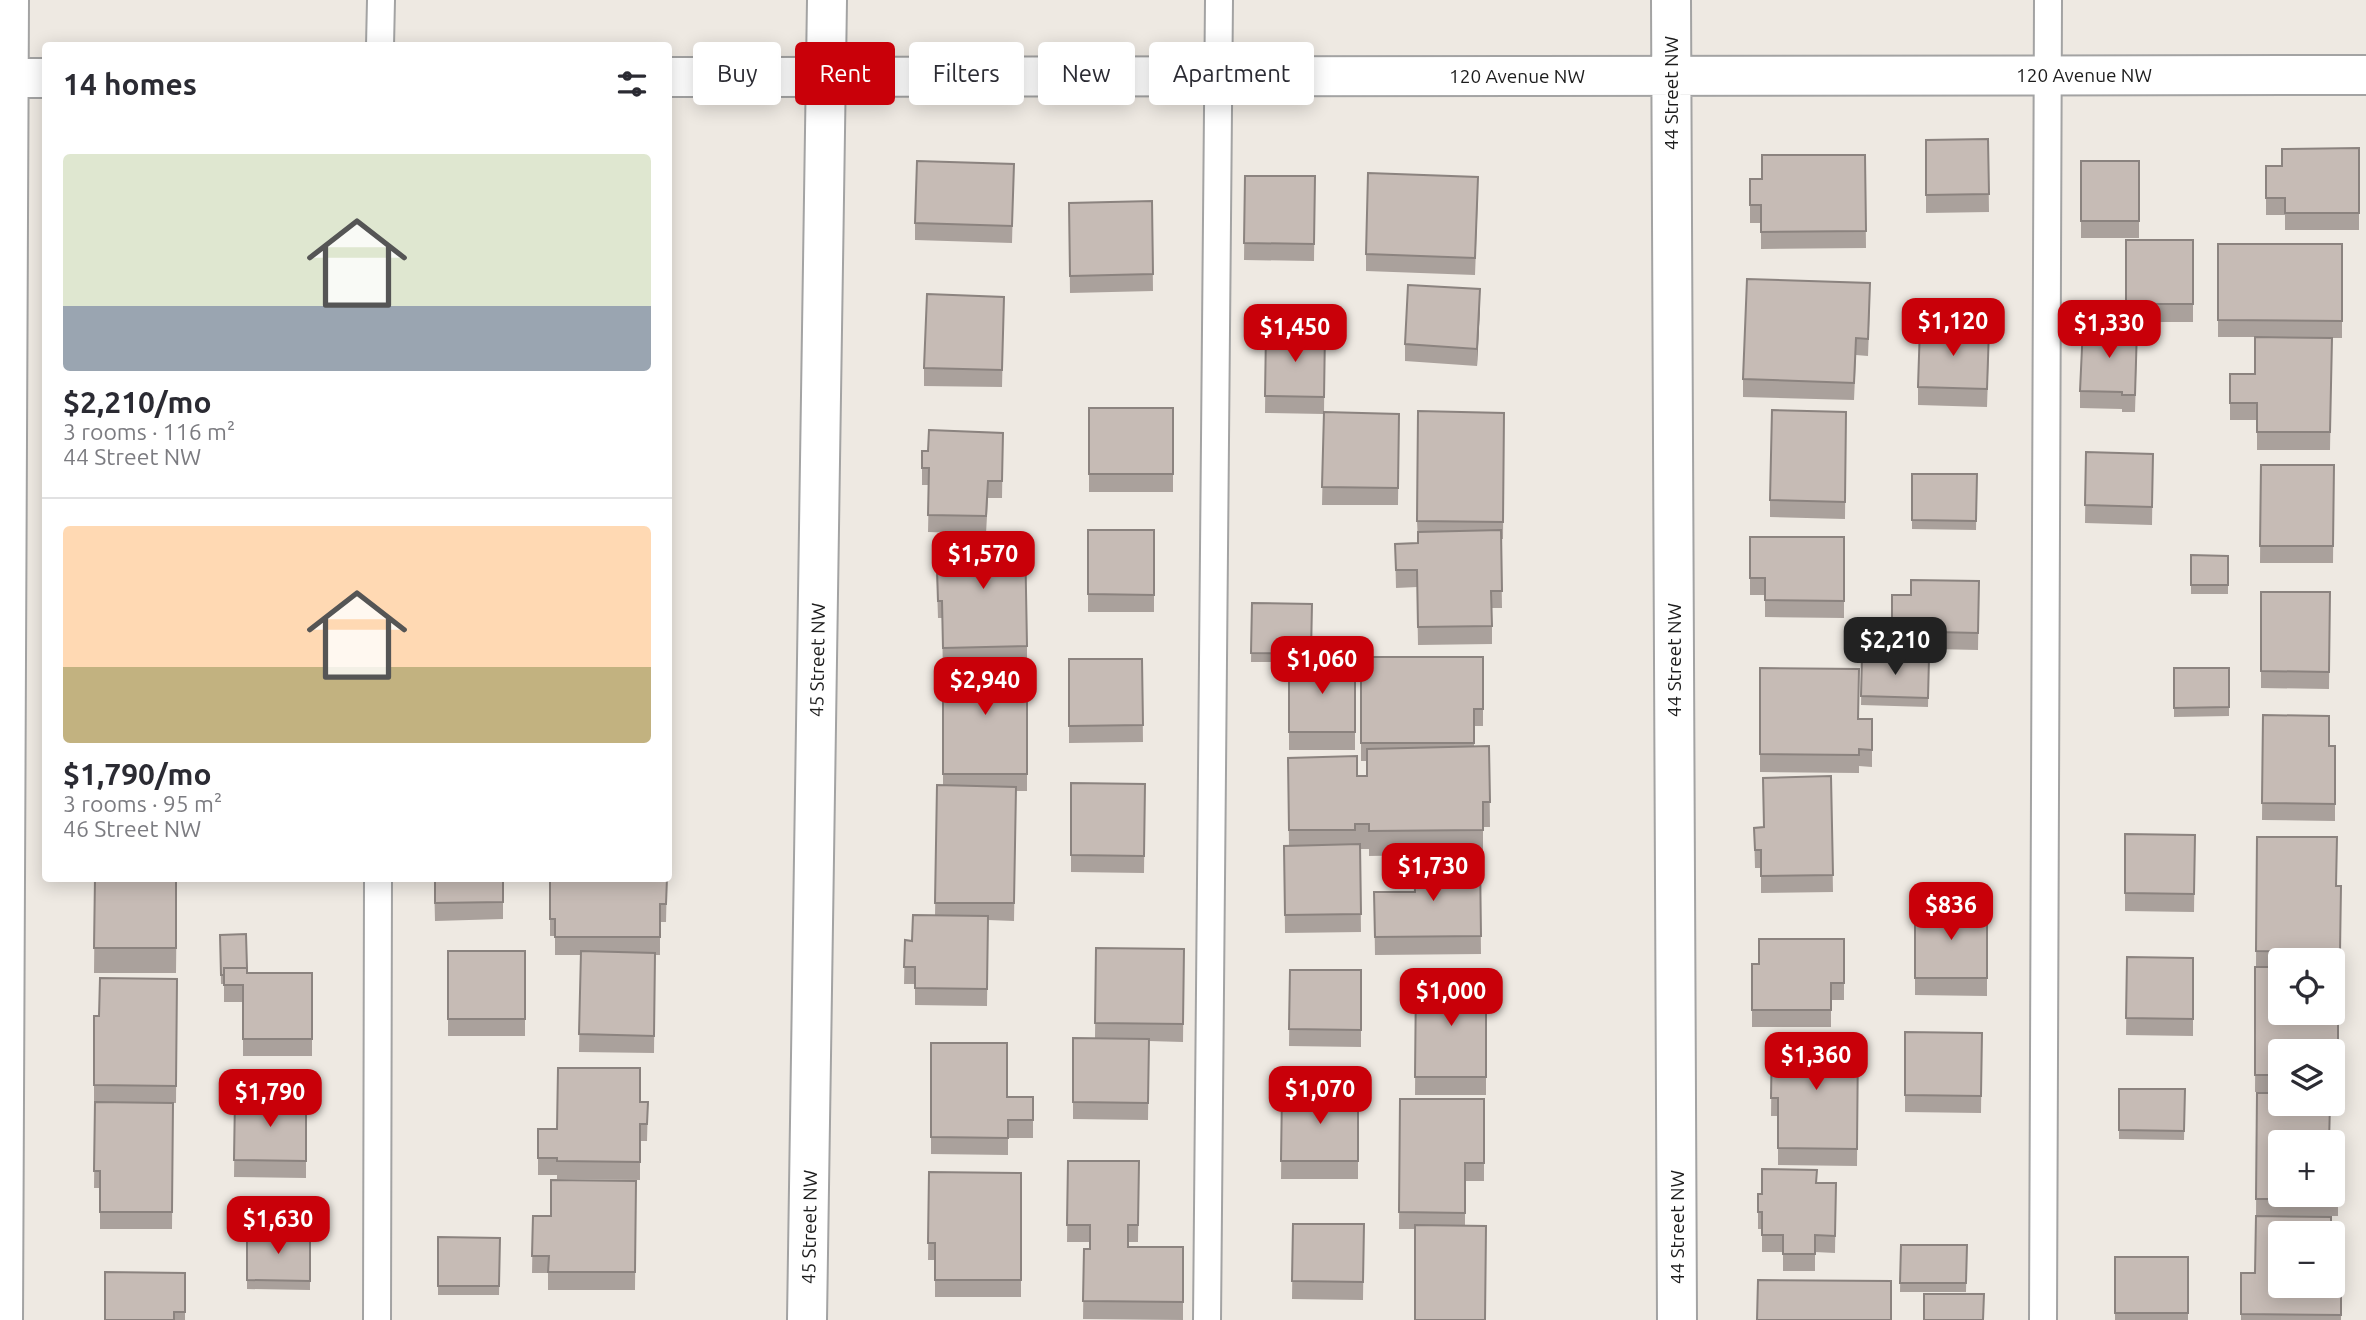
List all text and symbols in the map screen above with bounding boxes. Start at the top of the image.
street label: 44 Street NW [1660,36,1682,150]
chip: Buy [693,42,781,105]
chip: Rent [795,42,895,105]
chip: Filters [909,42,1024,105]
chip: New [1038,42,1135,105]
chip: Apartment [1149,42,1314,105]
street label: 120 Avenue NW [2016,64,2152,86]
icon: filters [613,65,651,103]
street label: 120 Avenue NW [1449,65,1585,87]
text: 14 homes [63,67,197,101]
icon: home [294,200,420,326]
pin: $1,120 [1896,298,2010,358]
pin: $1,330 [2052,300,2166,360]
pin: $1,450 [1238,304,1352,364]
text: $1,120 [1918,308,1988,333]
text: $1,330 [2074,310,2144,335]
text: $1,450 [1260,314,1330,339]
text: $2,210/mo [63,385,212,419]
text: 3 rooms · 116 m² [63,419,235,444]
text: 44 Street NW [63,444,201,469]
pin: $1,570 [926,532,1040,591]
text: $1,570 [948,541,1018,566]
icon: home [294,572,420,698]
street label: 45 Street NW [805,603,829,717]
street label: 44 Street NW [1663,603,1685,717]
pin: $2,210 [1838,618,1952,677]
text: $2,210 [1860,627,1930,652]
pin: $1,060 [1265,636,1379,696]
text: $1,060 [1287,646,1357,671]
pin: $2,940 [928,658,1042,717]
text: $2,940 [950,667,1020,692]
text: $1,790/mo [63,757,212,791]
text: 3 rooms · 95 m² [63,791,222,816]
text: 46 Street NW [63,816,201,841]
pin: $1,730 [1376,844,1490,903]
text: $1,730 [1398,853,1468,878]
pin: $836 [1910,883,1992,942]
text: $836 [1925,892,1977,917]
map controls [2268,948,2345,1298]
button: locate [2268,948,2345,1025]
pin: $1,000 [1394,968,1508,1028]
text: $1,000 [1416,978,1486,1003]
pin: $1,360 [1759,1032,1873,1092]
button: layers [2268,1039,2345,1116]
text: $1,360 [1781,1042,1851,1067]
pin: $1,070 [1263,1066,1377,1126]
pin: $1,790 [213,1070,327,1129]
text: $1,070 [1285,1076,1355,1101]
text: $1,790 [235,1079,305,1104]
button: + [2268,1130,2345,1207]
street label: 45 Street NW [797,1170,821,1284]
street label: 44 Street NW [1666,1170,1688,1284]
pin: $1,630 [221,1196,335,1256]
text: $1,630 [243,1206,313,1231]
button: − [2268,1221,2345,1298]

